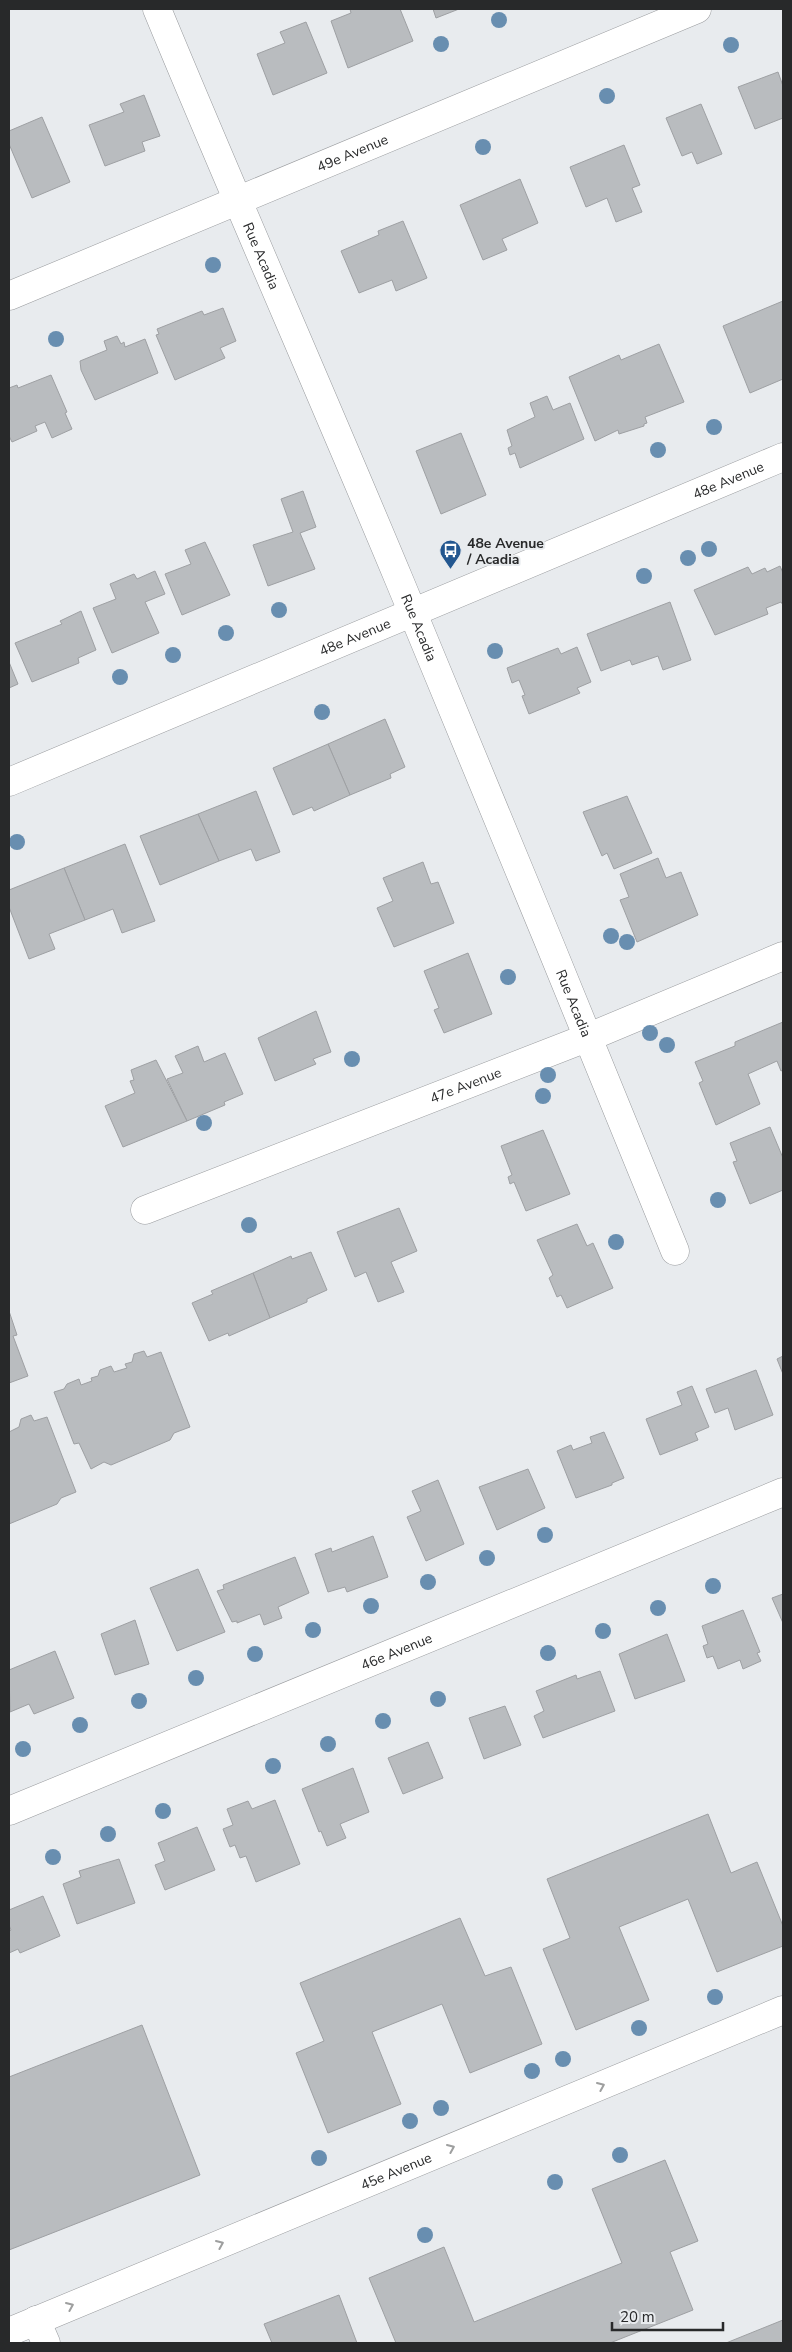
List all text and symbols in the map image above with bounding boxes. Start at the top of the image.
street label: 49e Avenue [314,130,391,177]
street label: Rue Acadia [238,220,284,292]
street label: 48e Avenue [690,457,767,504]
place label: 48e Avenue / Acadia [466,534,544,569]
bus stop icon: 48e Avenue / Acadia [439,539,463,570]
street label: Rue Acadia [396,591,441,664]
street label: 48e Avenue [316,614,393,661]
street label: Rue Acadia [551,967,596,1040]
street label: 47e Avenue [427,1063,504,1108]
street label: 46e Avenue [358,1629,435,1675]
one-way arrow [596,2081,605,2092]
one-way arrow [446,2144,455,2154]
street label: 45e Avenue [358,2148,435,2195]
one-way arrow [215,2240,224,2250]
scale bar [612,2300,723,2332]
one-way arrow [65,2302,74,2313]
text: 20 m [620,2307,655,2327]

